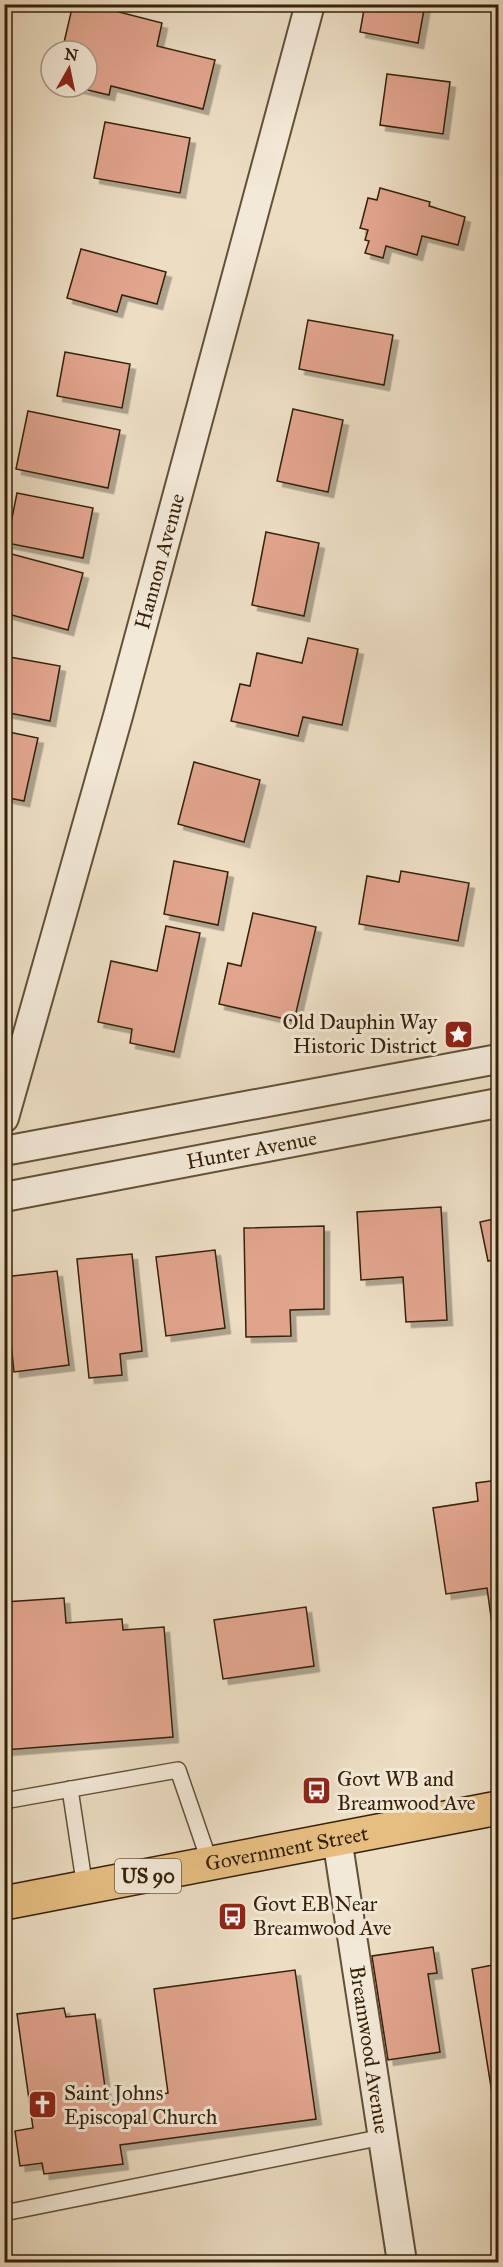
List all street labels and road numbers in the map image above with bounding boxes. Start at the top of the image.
street label: Hannon Avenue [129,490,190,632]
street label: Hunter Avenue [184,1125,319,1175]
street label: Government Street [203,1820,371,1877]
road number: US 90 [115,1859,181,1893]
street label: Breamwood Avenue [344,1964,395,2136]

